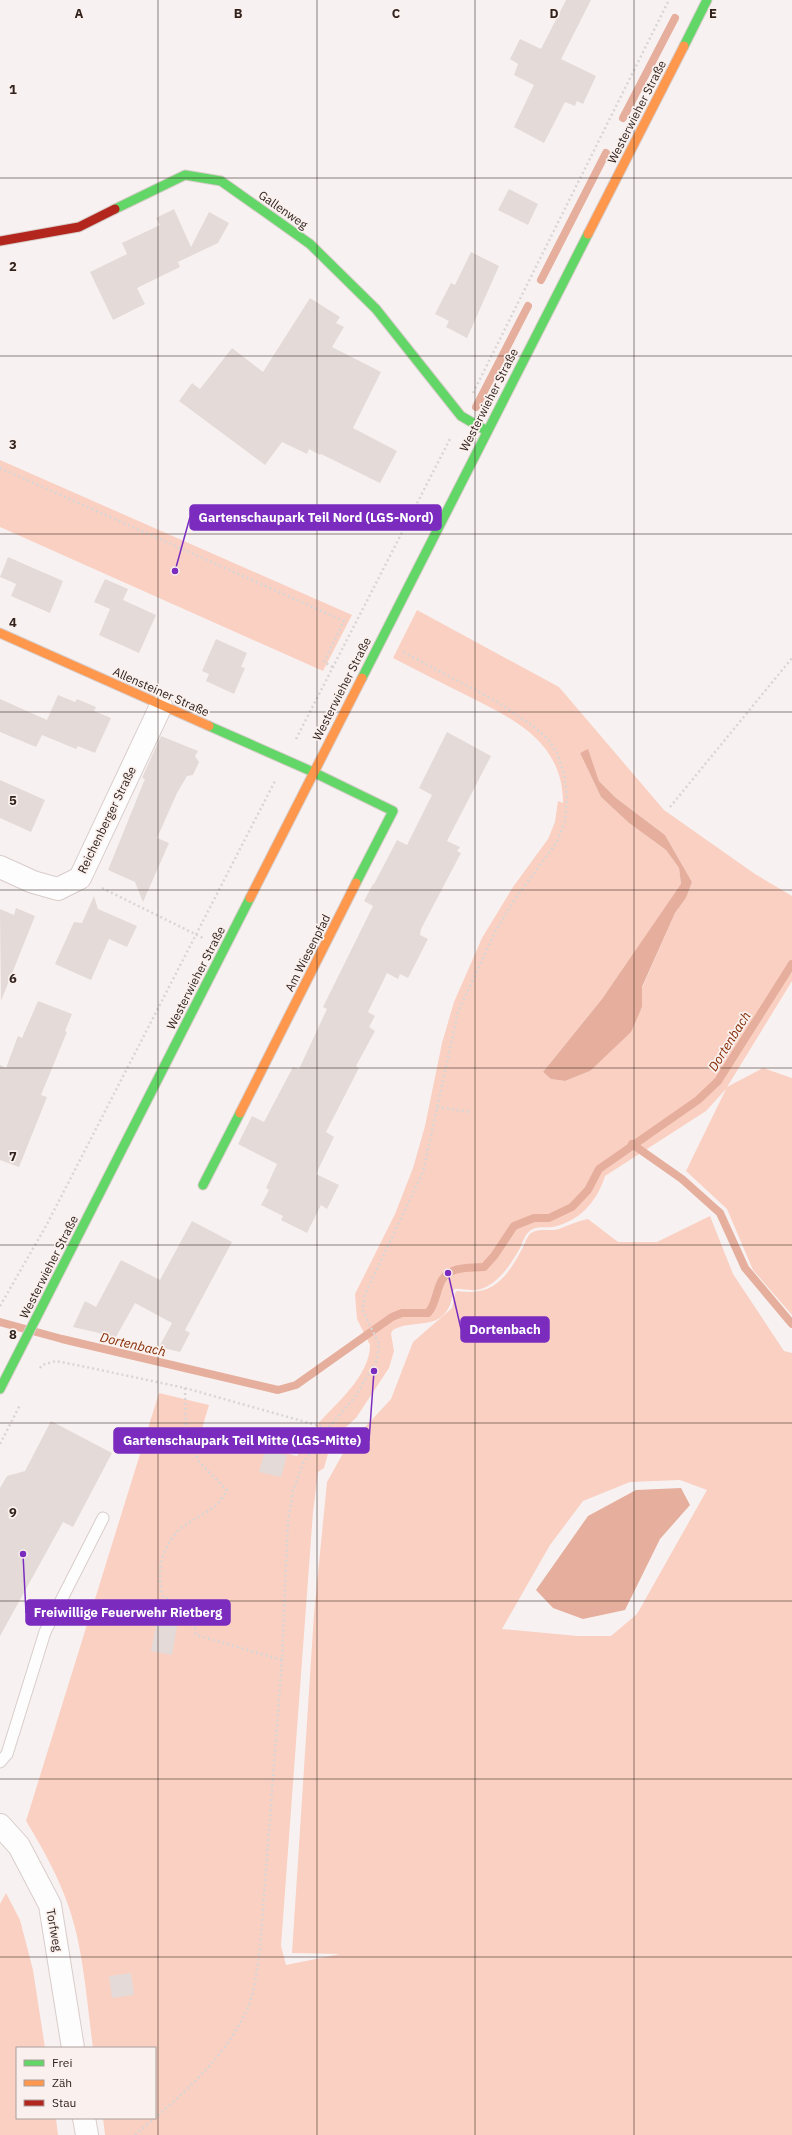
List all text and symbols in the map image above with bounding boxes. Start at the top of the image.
text: A [75,5,84,22]
text: B [234,5,243,22]
text: C [392,5,401,22]
text: D [549,5,559,22]
text: E [709,5,717,22]
street label: Westerwieher Straße [604,57,669,166]
text: 1 [9,81,17,98]
street label: Gallenweg [256,187,311,232]
text: 2 [9,258,17,275]
street label: Westerwieher Straße [456,345,521,454]
text: 3 [9,436,17,453]
callout: Gartenschaupark Teil Nord (LGS-Nord) [190,505,441,530]
text: Gartenschaupark Teil Nord (LGS-Nord) [199,509,433,526]
text: 4 [9,614,17,631]
street label: Westerwieher Straße [309,634,374,743]
street label: Allensteiner Straße [111,664,212,720]
street label: Reichenberger Straße [74,763,139,876]
text: 5 [9,792,17,809]
street label: Am Wiesenpfad [282,912,333,994]
street label: Westerwieher Straße [163,923,228,1032]
text: 6 [9,970,17,987]
water label: Dortenbach [704,1008,754,1074]
text: 7 [9,1148,17,1165]
street label: Westerwieher Straße [16,1212,81,1321]
callout: Dortenbach [461,1317,549,1342]
text: Dortenbach [469,1321,541,1338]
text: 8 [9,1326,17,1343]
water label: Dortenbach [98,1329,168,1360]
callout: Gartenschaupark Teil Mitte (LGS-Mitte) [114,1428,369,1453]
text: Gartenschaupark Teil Mitte (LGS-Mitte) [123,1432,361,1449]
text: 9 [9,1504,17,1521]
callout: Freiwillige Feuerwehr Rietberg [26,1600,230,1625]
text: Freiwillige Feuerwehr Rietberg [34,1604,223,1621]
street label: Torfweg [43,1907,66,1953]
legend [16,2047,156,2119]
text: Frei [52,2055,72,2070]
text: Zäh [52,2075,72,2090]
text: Stau [52,2095,76,2110]

